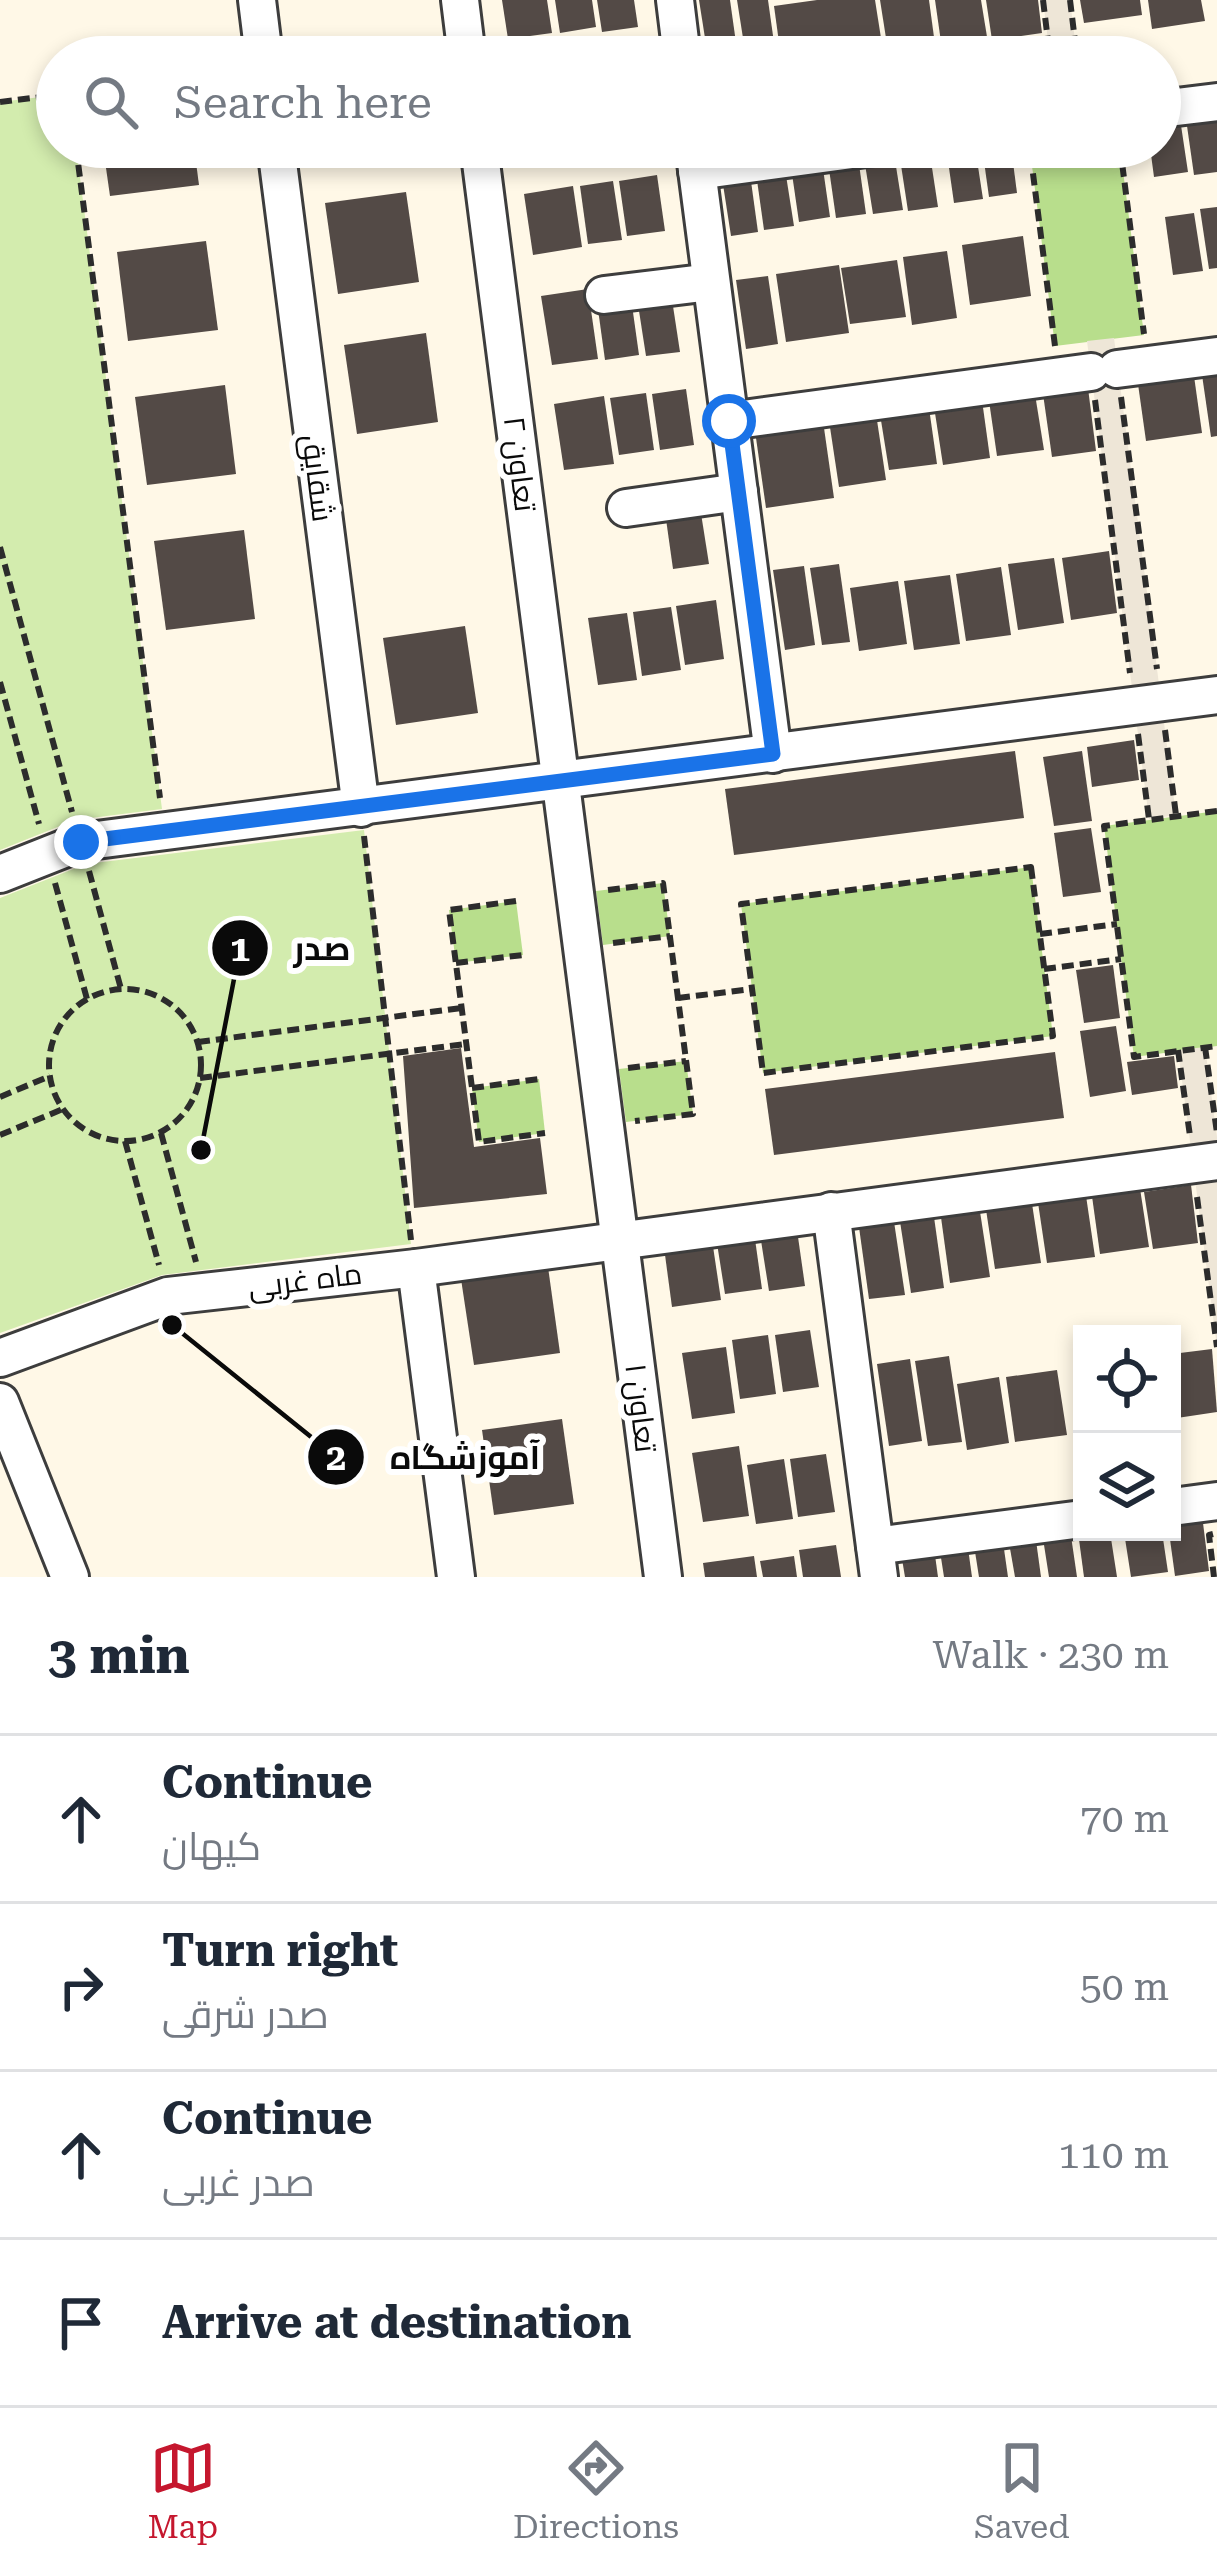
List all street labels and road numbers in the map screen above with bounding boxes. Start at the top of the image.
street label: تعاون ۲ [497,414,543,514]
street label: شقایق [294,432,341,524]
street label: ماه غربی [246,1256,364,1305]
street label: تعاون ۱ [618,1362,664,1454]

